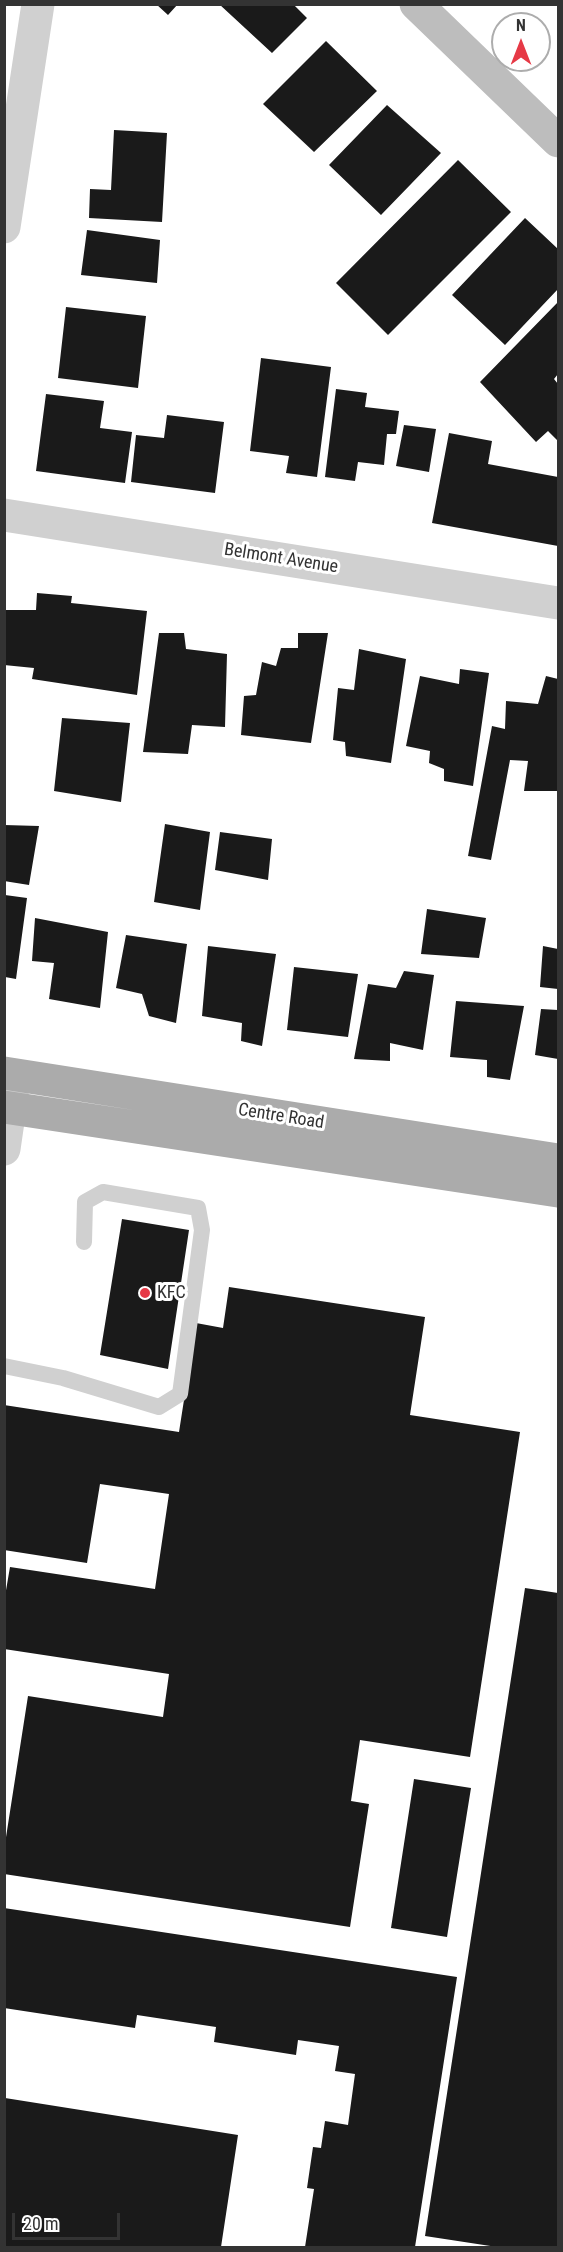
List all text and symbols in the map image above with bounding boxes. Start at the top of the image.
north arrow [491,12,551,72]
text: N [516,16,526,35]
street label: Belmont Avenue [223,539,339,579]
street label: Centre Road [236,1100,326,1134]
place label: KFC [157,1282,186,1304]
marker: KFC [138,1286,152,1300]
scale bar [15,2201,123,2239]
text: 20 m [23,2213,58,2234]

